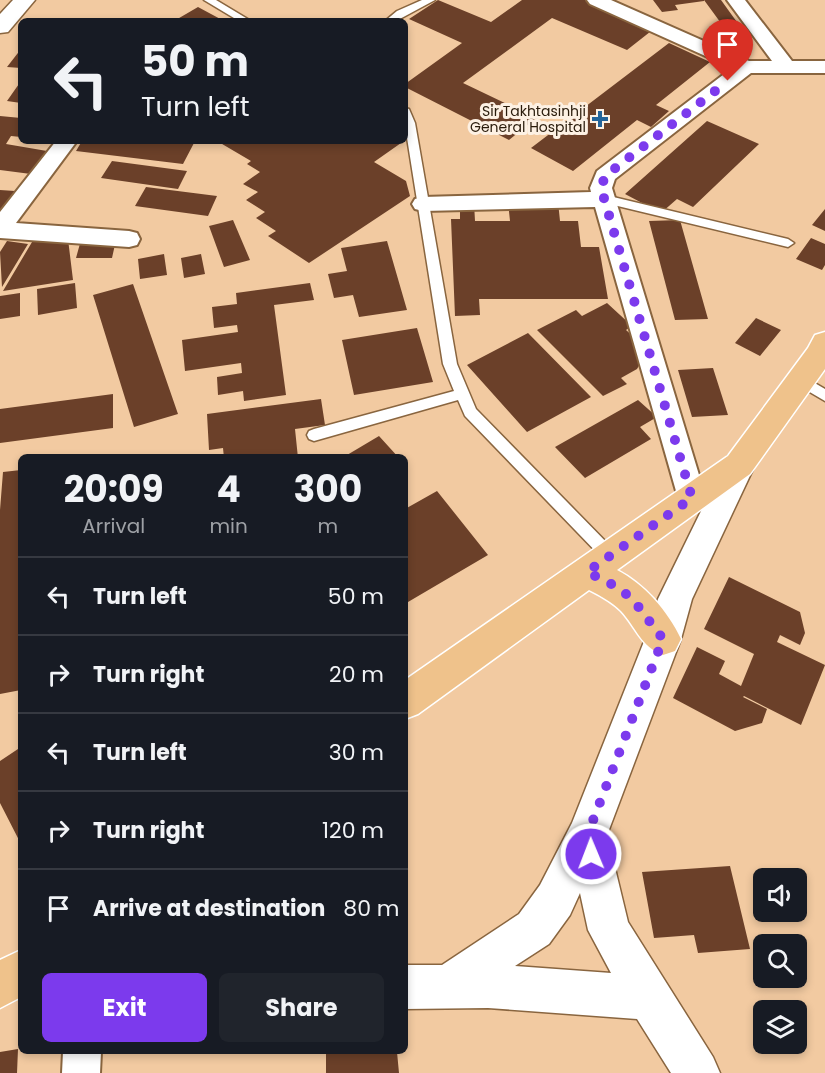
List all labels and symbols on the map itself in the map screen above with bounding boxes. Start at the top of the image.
pin [702,19,753,81]
place label: Sir Takhtasinhji General Hospital [470,101,586,137]
marker: Sir Takhtasinhji General Hospital [591,110,609,128]
position arrow [559,822,623,886]

